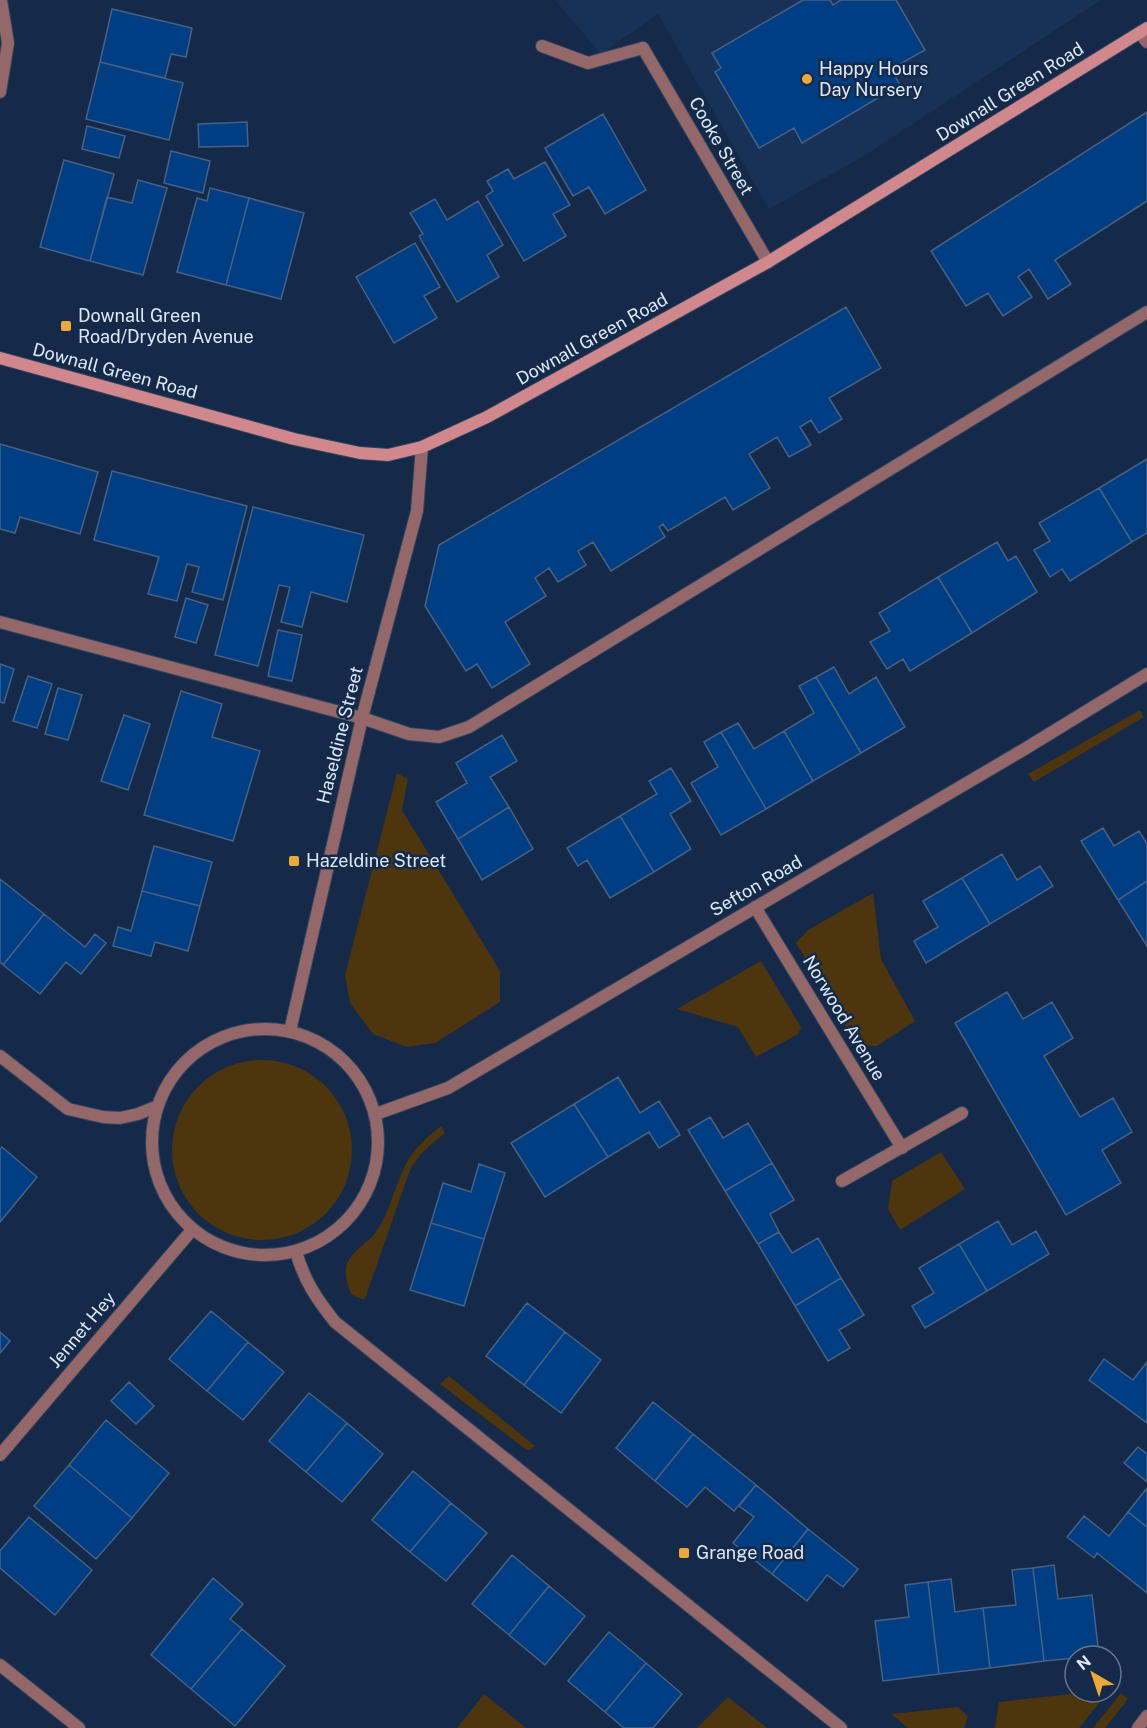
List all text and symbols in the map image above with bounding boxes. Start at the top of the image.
street label: Downall Green Road [932,38,1087,145]
place label: Happy Hours Day Nursery [819,58,928,100]
marker: Happy Hours Day Nursery [800,72,814,86]
street label: Cooke Street [685,93,758,198]
street label: Downall Green Road [512,288,671,389]
place label: Downall Green Road/Dryden Avenue [78,305,254,347]
marker: Downall Green Road/Dryden Avenue [59,319,73,333]
street label: Downall Green Road [30,338,200,403]
street label: Haseldine Street [312,664,367,806]
place label: Hazeldine Street [306,850,446,871]
street label: Sefton Road [706,851,806,920]
marker: Hazeldine Street [287,854,301,868]
street label: Norwood Avenue [799,951,890,1084]
street label: Jennet Hey [44,1287,120,1372]
place label: Grange Road [696,1542,804,1563]
marker: Grange Road [677,1546,691,1560]
north arrow [1063,1644,1123,1704]
text: N [1073,1651,1095,1674]

